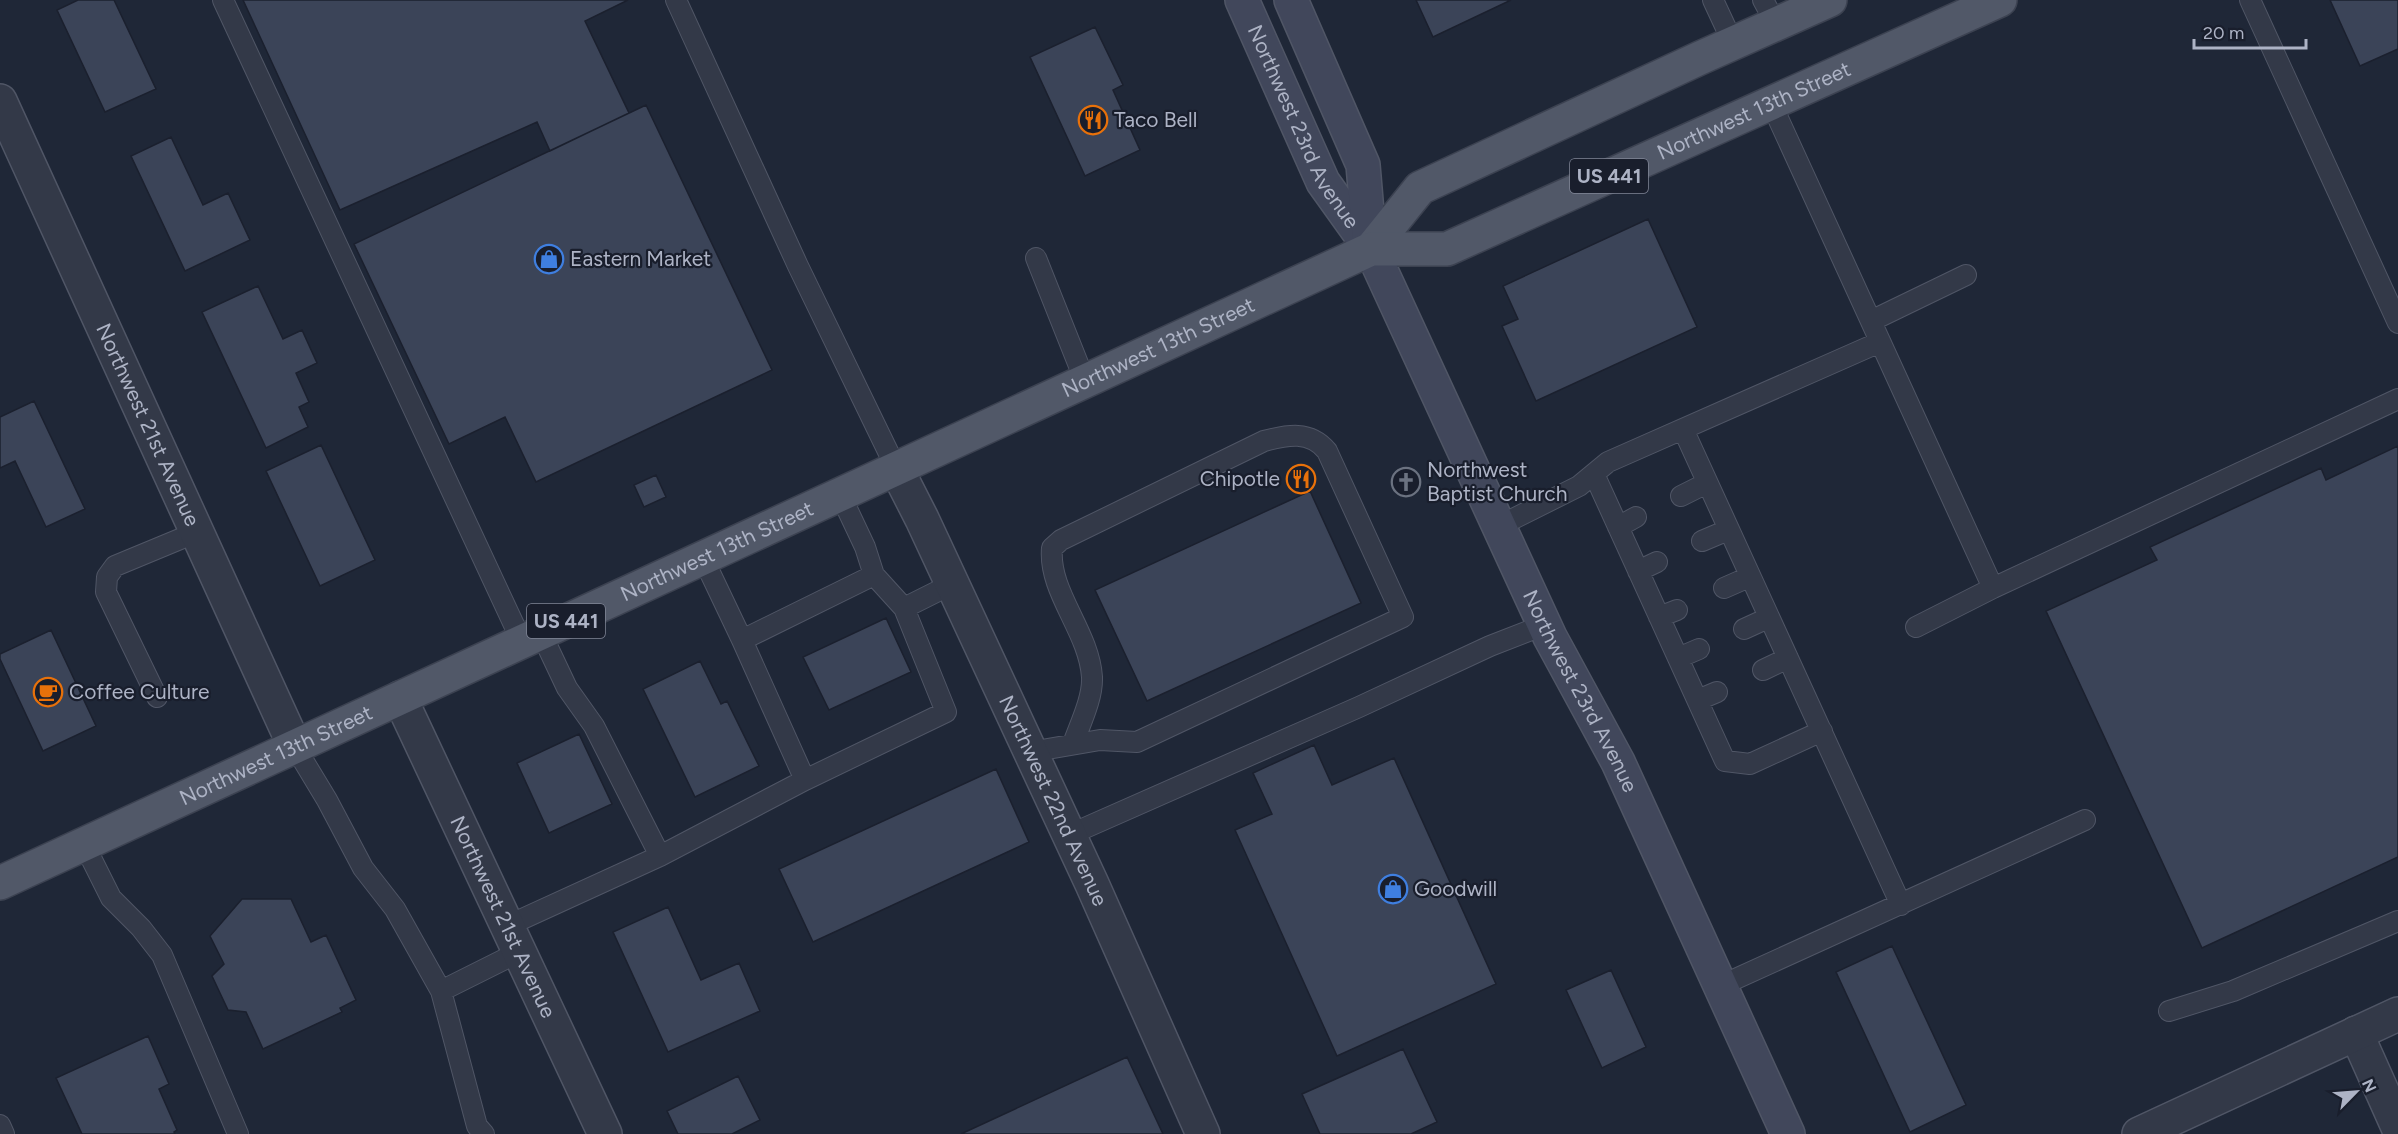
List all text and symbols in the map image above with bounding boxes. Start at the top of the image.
scale bar [2194,12,2306,50]
street label: Northwest 23rd Avenue [1243,21,1365,233]
text: 20 m [2203,22,2244,44]
street label: Northwest 13th Street [1653,56,1854,165]
restaurant icon: Taco Bell [1077,104,1109,136]
place label: Taco Bell [1114,107,1197,132]
road number: US 441 [1570,159,1648,193]
shop icon: Eastern Market [533,243,565,275]
place label: Eastern Market [570,246,711,271]
street label: Northwest 13th Street [1058,292,1258,402]
street label: Northwest 21st Avenue [91,319,205,530]
place label: Northwest Baptist Church [1427,457,1567,506]
restaurant icon: Chipotle [1285,463,1317,495]
place label: Chipotle [1200,466,1280,491]
church icon: Northwest Baptist Church [1390,466,1422,498]
street label: Northwest 13th Street [616,496,817,606]
street label: Northwest 23rd Avenue [1518,586,1643,796]
road number: US 441 [527,604,605,638]
cafe icon: Coffee Culture [32,676,64,708]
place label: Coffee Culture [69,679,210,704]
street label: Northwest 22nd Avenue [994,691,1113,910]
street label: Northwest 13th Street [175,700,376,810]
street label: Northwest 21st Avenue [445,812,562,1022]
shop icon: Goodwill [1377,873,1409,905]
place label: Goodwill [1414,876,1497,901]
north arrow [2326,1062,2386,1122]
text: N [2358,1076,2380,1095]

